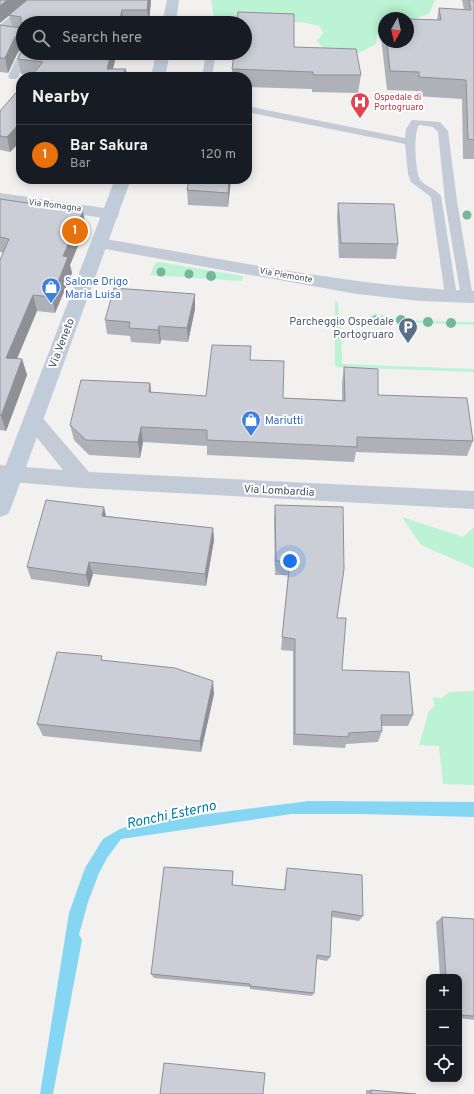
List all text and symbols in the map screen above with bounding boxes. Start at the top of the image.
north arrow [378,12,414,48]
search box [16,16,252,60]
icon: search [30,27,52,49]
text: Search here [62,29,142,48]
text: Nearby [32,87,89,109]
hospital icon: Ospedale di Portogruaro [349,91,371,119]
place label: Ospedale di Portogruaro [374,92,424,113]
text: Bar Sakura [70,137,148,156]
text: 1 [42,147,48,163]
text: 120 m [201,147,236,163]
text: Bar [70,156,91,172]
street label: Via Romagna [28,197,82,214]
pin: 1 [62,216,88,246]
street label: Via Piemonte [259,265,313,286]
place label: Salone Drigo Maria Luisa [65,275,128,302]
shop icon: Salone Drigo Maria Luisa [40,276,62,304]
place label: Parcheggio Ospedale Portogruaro [289,315,394,342]
street label: Via Veneto [46,316,78,370]
parking icon: Parcheggio Ospedale Portogruaro [397,316,419,344]
shop icon: Mariutti [240,409,262,437]
place label: Mariutti [265,414,303,428]
street label: Via Lombardia [243,482,315,500]
your location [280,551,300,571]
water label: Ronchi Esterno [125,798,218,833]
map controls [426,974,462,1082]
button: + [426,974,462,1010]
button: − [426,1010,462,1046]
button: locate [426,1046,462,1082]

